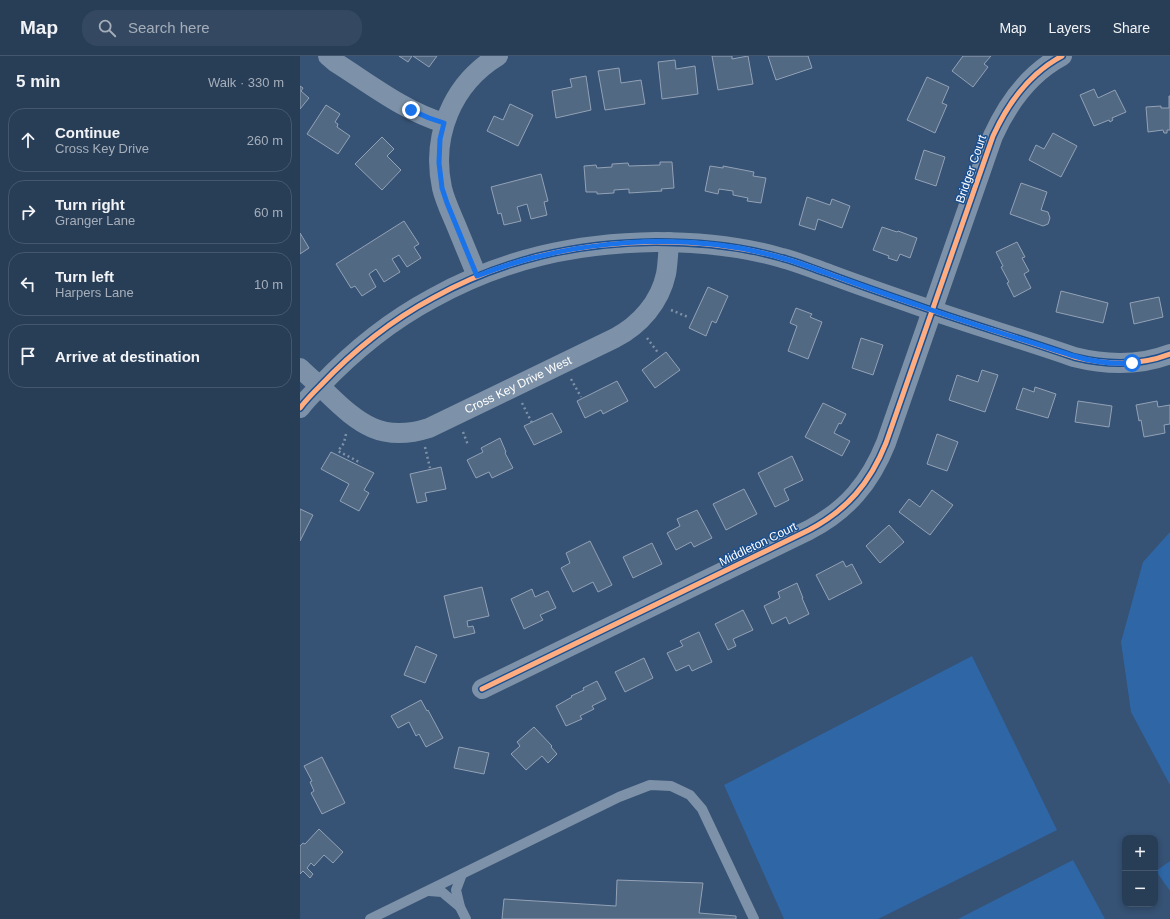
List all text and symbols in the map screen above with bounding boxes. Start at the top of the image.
search box [82,10,362,46]
text: Map [20,17,58,38]
icon: search [96,17,118,39]
text: Search here [128,19,210,36]
text: Map [999,20,1027,36]
text: Layers [1049,20,1091,36]
text: Share [1113,20,1150,36]
text: 5 min [16,72,60,91]
text: Walk · 330 m [208,75,284,90]
route end [402,101,420,119]
text: Continue [55,124,120,141]
icon: ahead [17,129,39,151]
street label: Bridger Court [953,132,989,205]
text: 260 m [247,133,283,148]
text: Cross Key Drive [55,141,149,156]
text: Turn right [55,196,125,213]
icon: right [17,201,39,223]
text: 60 m [254,205,283,220]
text: Granger Lane [55,213,135,228]
text: Turn left [55,268,114,285]
icon: left [17,273,39,295]
text: 10 m [254,277,283,292]
text: Harpers Lane [55,285,134,300]
icon: arrive [17,345,39,367]
text: Arrive at destination [55,348,200,365]
street label: Cross Key Drive West [462,353,574,417]
route start [1123,354,1141,372]
street label: Middleton Court [717,519,800,569]
map controls [1122,835,1158,907]
button: + [1122,835,1158,871]
button: − [1122,871,1158,907]

